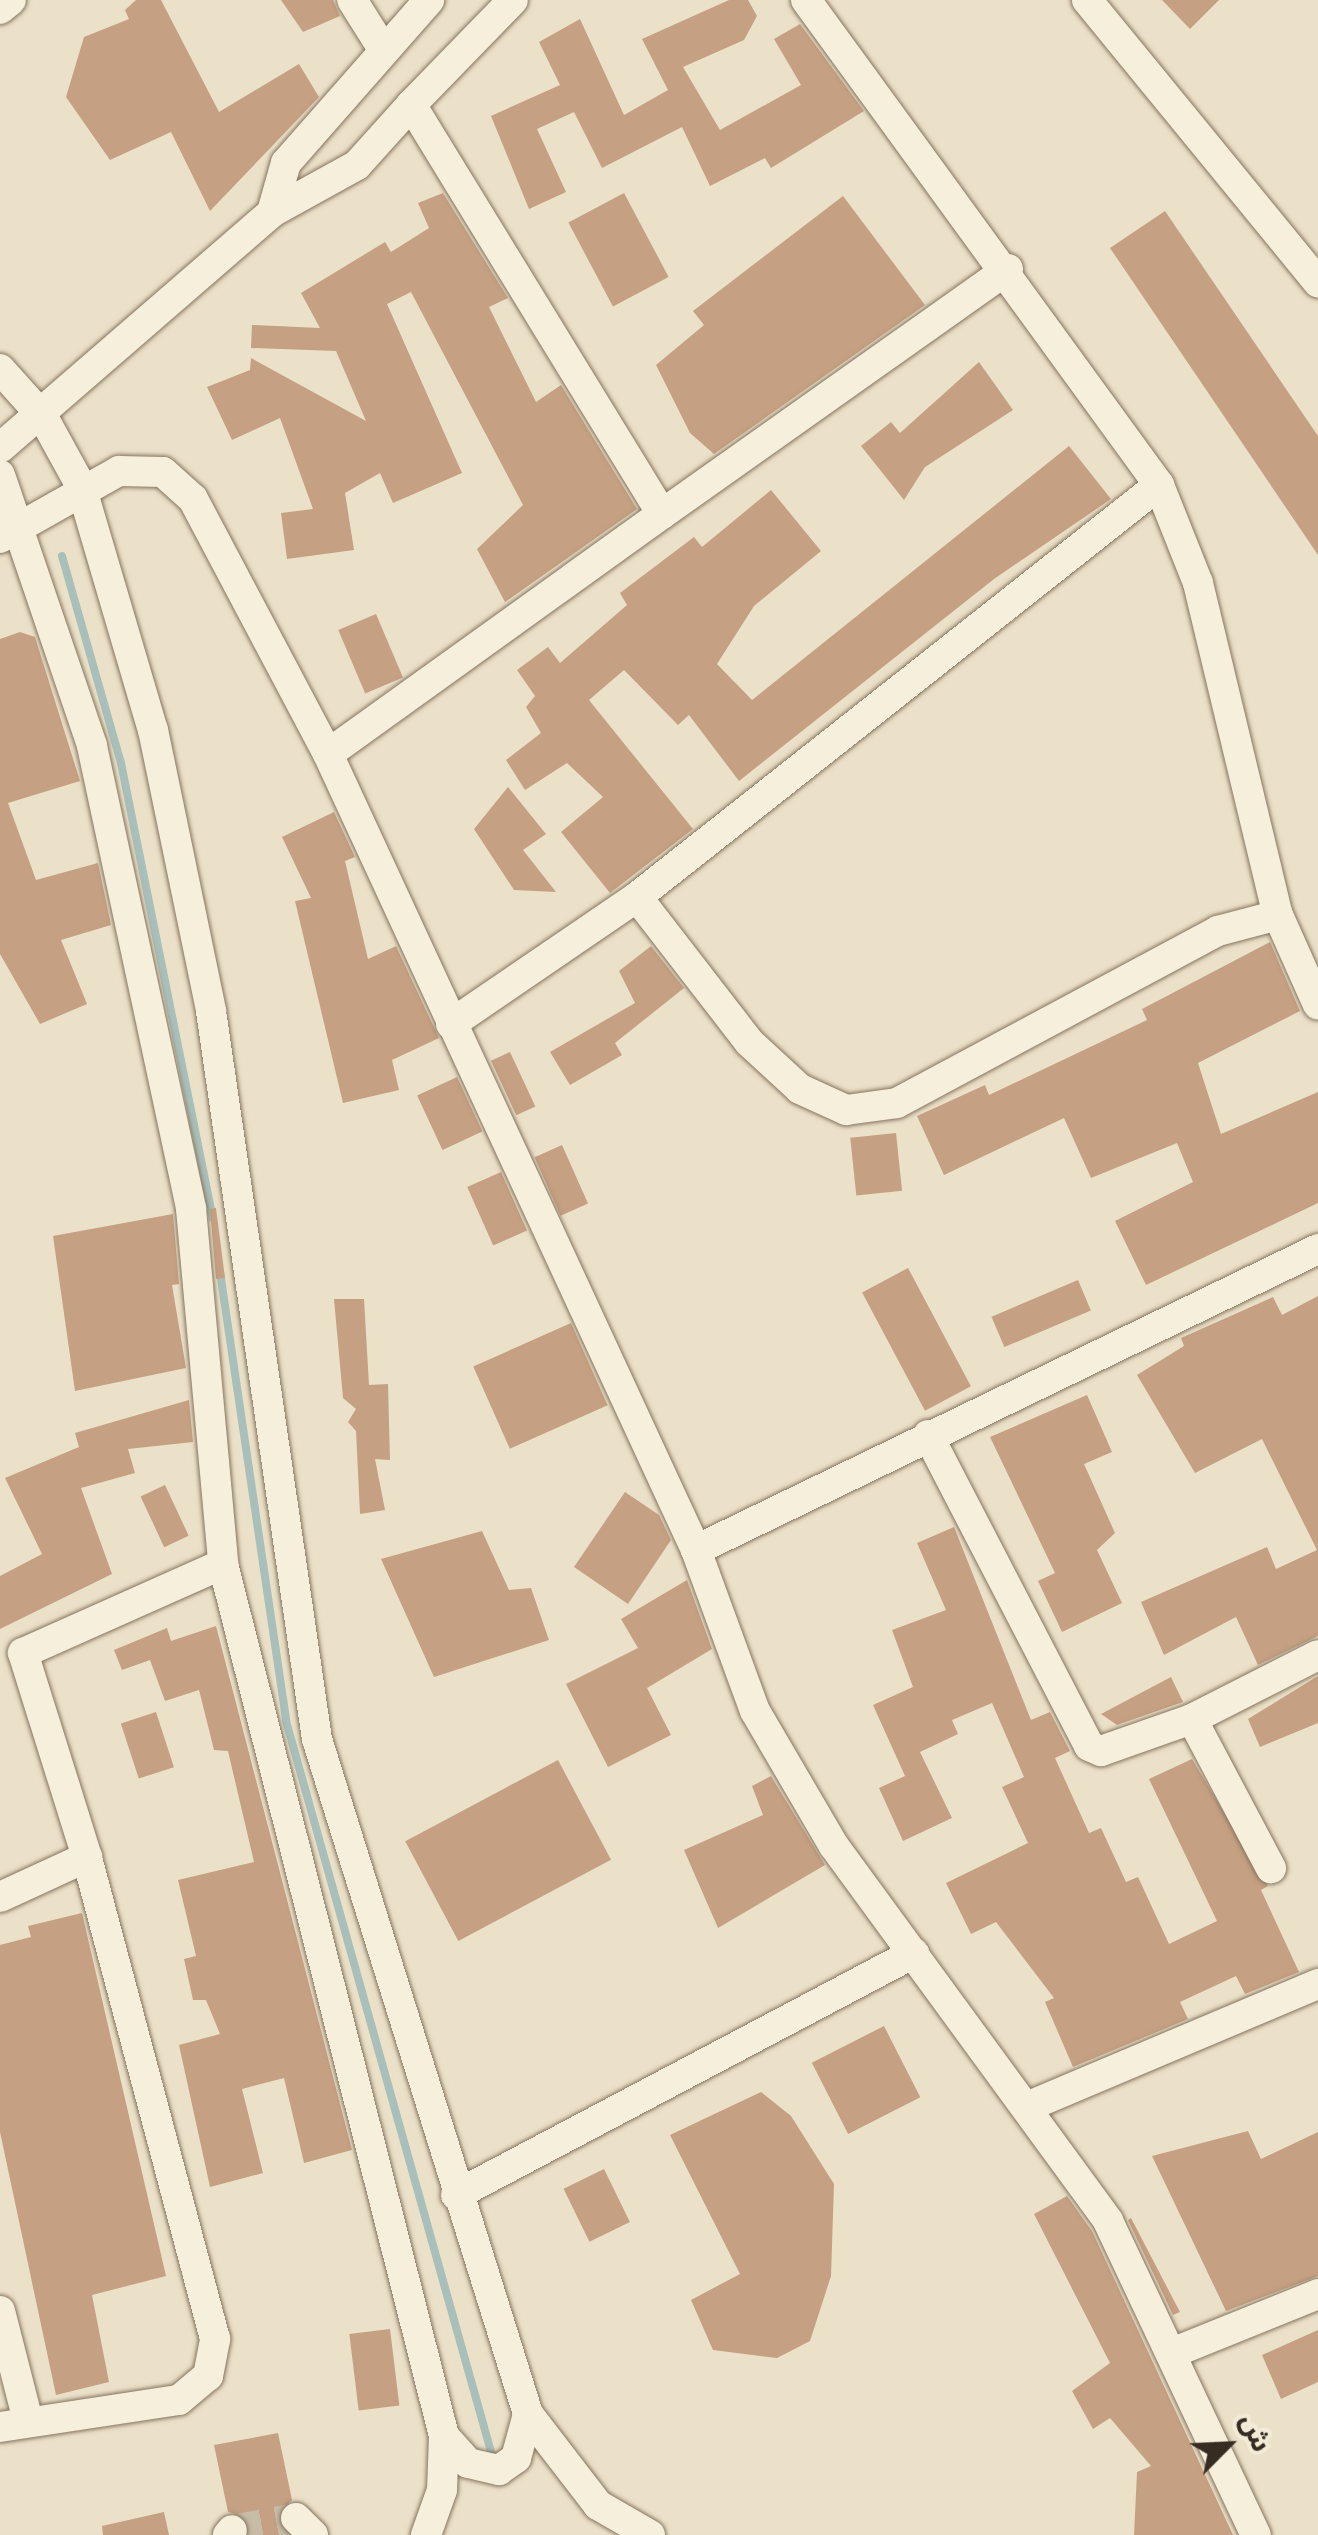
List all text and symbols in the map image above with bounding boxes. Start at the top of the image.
north arrow [1178,2395,1278,2495]
text: ش [1234,2409,1278,2456]

